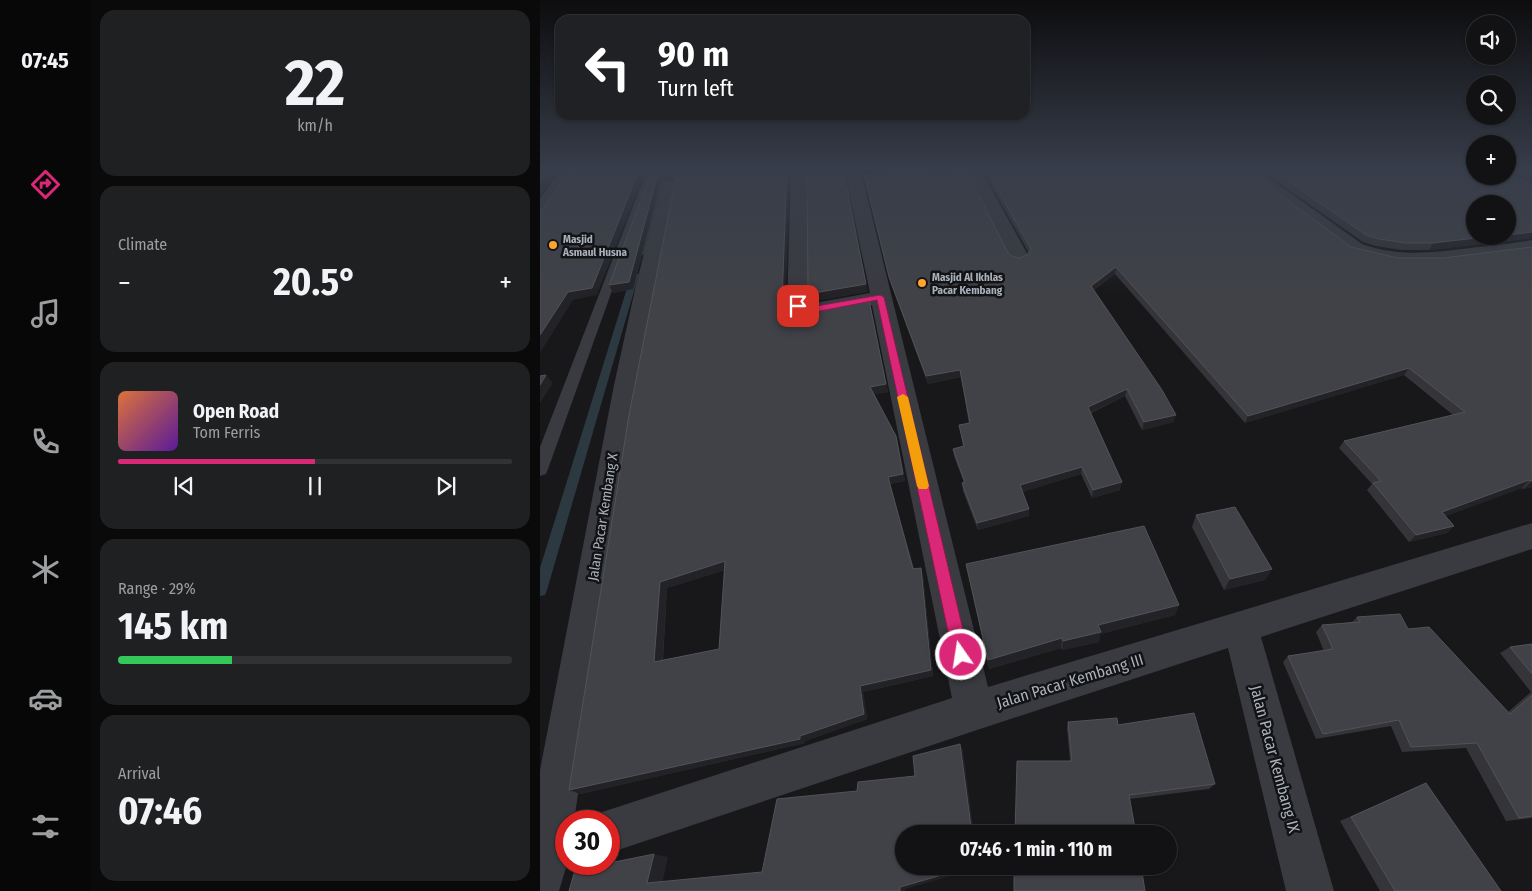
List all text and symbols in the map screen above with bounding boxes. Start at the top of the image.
map controls [1466,15,1516,245]
button: sound [1466,15,1516,65]
text: 90 m [658,33,729,75]
icon: left [575,35,640,100]
text: 22 [285,44,345,122]
text: 07:45 [21,47,69,74]
text: Turn left [658,75,734,102]
button: search [1466,75,1516,125]
text: km/h [297,116,333,135]
button: + [1466,135,1516,185]
icon: directions [28,167,63,202]
button: − [1466,195,1516,245]
place label: Masjid Asmaul Husna [562,233,628,259]
text: Climate [118,235,167,254]
marker: Masjid Asmaul Husna [547,239,559,251]
text: 20.5° [273,259,357,305]
text: − [118,266,131,299]
text: + [499,266,512,299]
place label: Masjid Al Ikhlas Pacar Kembang [932,271,1003,297]
marker: Masjid Al Ikhlas Pacar Kembang [916,277,928,289]
pin [777,285,819,327]
icon: arrive [784,292,812,320]
icon: music [28,296,63,331]
text: Open Road [193,400,279,423]
text: Tom Ferris [193,423,260,442]
icon: phone [28,424,63,459]
street label: Jalan Pacar Kembang X [584,452,622,582]
icon: previous [170,472,198,500]
icon: pause [301,472,329,500]
icon: next [432,472,460,500]
icon: climate [28,552,63,587]
text: Range · 29% [118,579,196,598]
text: 145 km [118,603,228,649]
position arrow [934,628,986,680]
street label: Jalan Pacar Kembang III [994,650,1146,712]
icon: car [28,681,63,716]
street label: Jalan Pacar Kembang IX [1246,683,1304,835]
text: Arrival [118,764,160,783]
text: 07:46 [118,788,202,834]
icon: filters [28,809,63,844]
speed limit sign: 30 [555,810,620,875]
text: 07:46 · 1 min · 110 m [960,838,1112,861]

